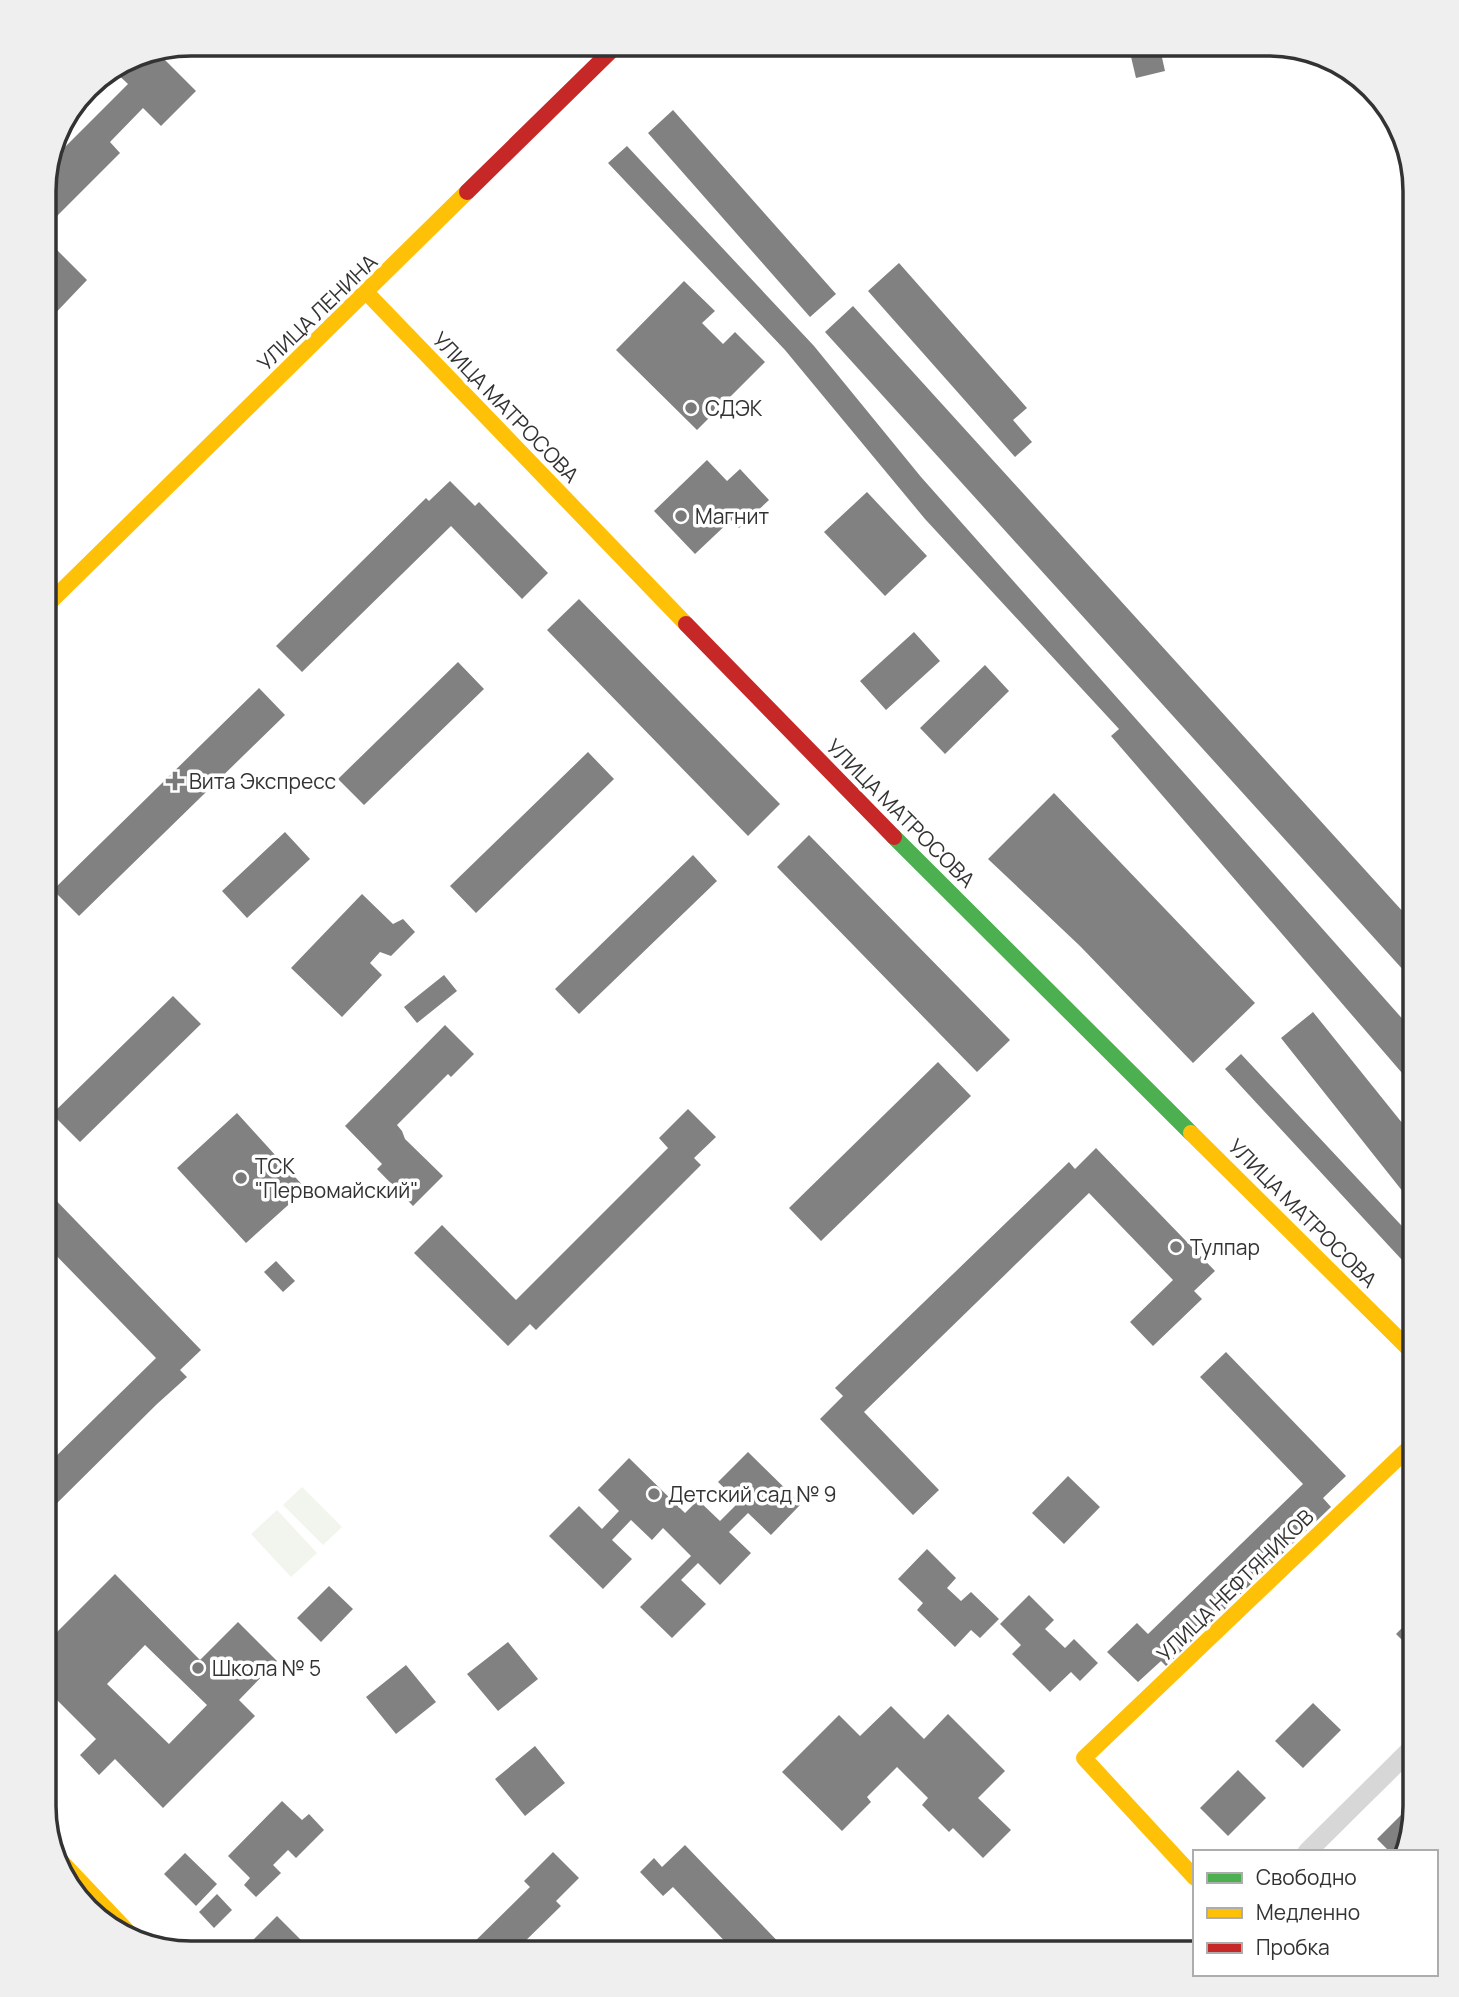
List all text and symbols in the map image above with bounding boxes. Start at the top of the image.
street label: УЛИЦА ЛЕНИНА [251,248,383,376]
street label: УЛИЦА МАТРОСОВА [427,325,585,489]
place label: СДЭК [705,394,763,422]
marker: СДЭК [683,400,699,416]
place label: Магнит [695,502,769,530]
marker: Магнит [673,508,689,524]
street label: УЛИЦА МАТРОСОВА [820,732,982,894]
place label: Вита Экспресс [189,767,336,795]
marker: Вита Экспресс [167,773,183,789]
street label: УЛИЦА МАТРОСОВА [1222,1132,1384,1294]
place label: ТСК "Первомайский" [255,1152,418,1204]
marker: ТСК "Первомайский" [233,1170,249,1186]
place label: Тулпар [1190,1233,1260,1261]
marker: Тулпар [1168,1239,1184,1255]
place label: Детский сад № 9 [668,1480,837,1508]
marker: Детский сад № 9 [646,1486,662,1502]
street label: УЛИЦА НЕФТЯНИКОВ [1151,1503,1320,1667]
place label: Школа № 5 [212,1654,321,1682]
marker: Школа № 5 [190,1660,206,1676]
legend [1193,1850,1438,1976]
text: Свободно [1256,1863,1357,1891]
text: Медленно [1256,1898,1360,1926]
text: Пробка [1256,1933,1330,1961]

